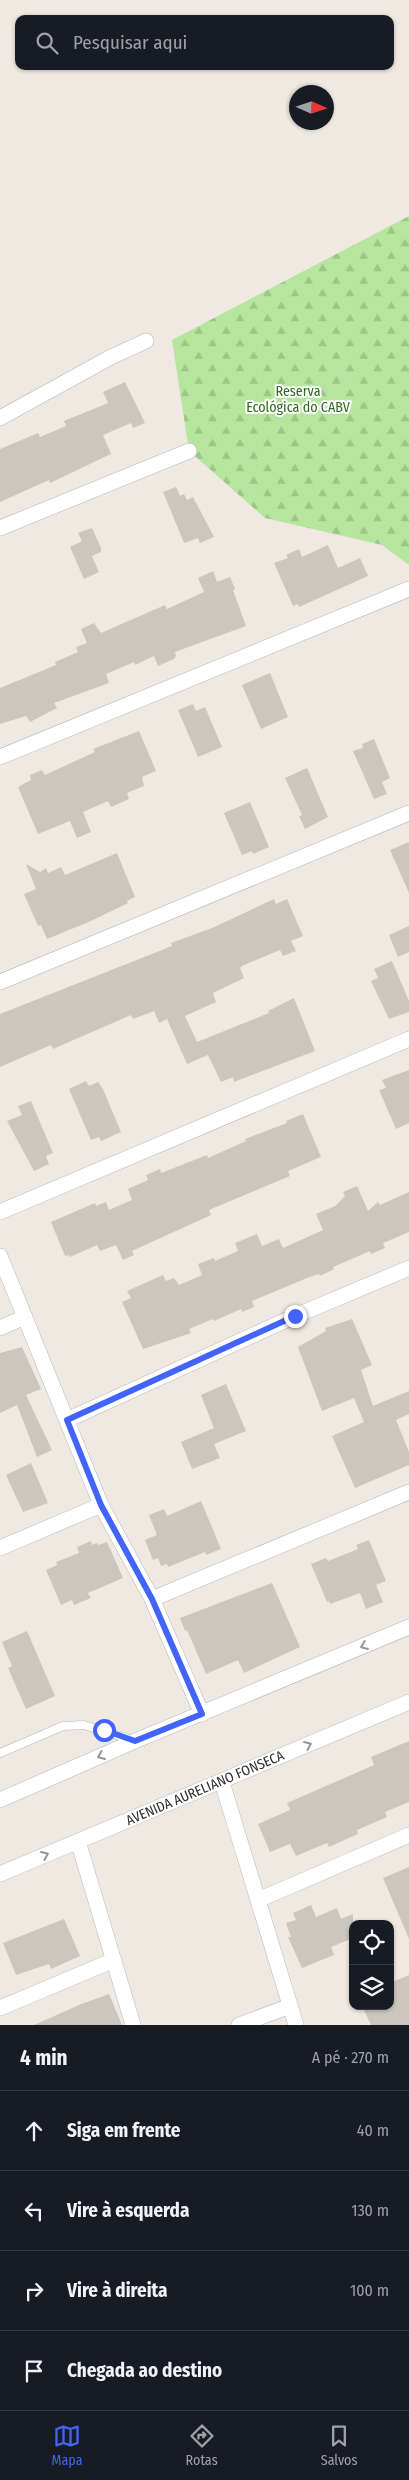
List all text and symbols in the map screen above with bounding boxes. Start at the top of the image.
search box [15,15,394,70]
icon: search [33,29,61,57]
text: Pesquisar aqui [73,31,187,54]
north arrow [289,85,334,130]
park label: Reserva Ecológica do CABV [246,383,351,416]
route end [284,1305,307,1328]
one-way arrow [360,1639,369,1650]
route start [93,1719,116,1742]
one-way arrow [303,1741,312,1751]
street label: AVENIDA AURELIANO FONSECA [123,1747,287,1829]
one-way arrow [97,1749,106,1760]
one-way arrow [40,1850,49,1861]
map controls [349,1920,394,2010]
button: locate [349,1920,394,1965]
button: layers [349,1965,394,2010]
text: 4 min [20,2045,68,2071]
text: A pé · 270 m [312,2048,389,2067]
icon: ahead [20,2117,48,2145]
text: Siga em frente [67,2119,181,2142]
text: 40 m [357,2121,389,2140]
icon: left [20,2197,48,2225]
text: Vire à esquerda [67,2199,189,2222]
text: 130 m [351,2201,389,2220]
icon: right [20,2277,48,2305]
text: Vire à direita [67,2279,168,2302]
text: 100 m [350,2281,389,2300]
icon: arrive [20,2357,48,2385]
text: Chegada ao destino [67,2359,222,2382]
tab: Mapa [52,2422,83,2469]
tab: Rotas [186,2422,218,2469]
tab: Salvos [321,2422,357,2469]

